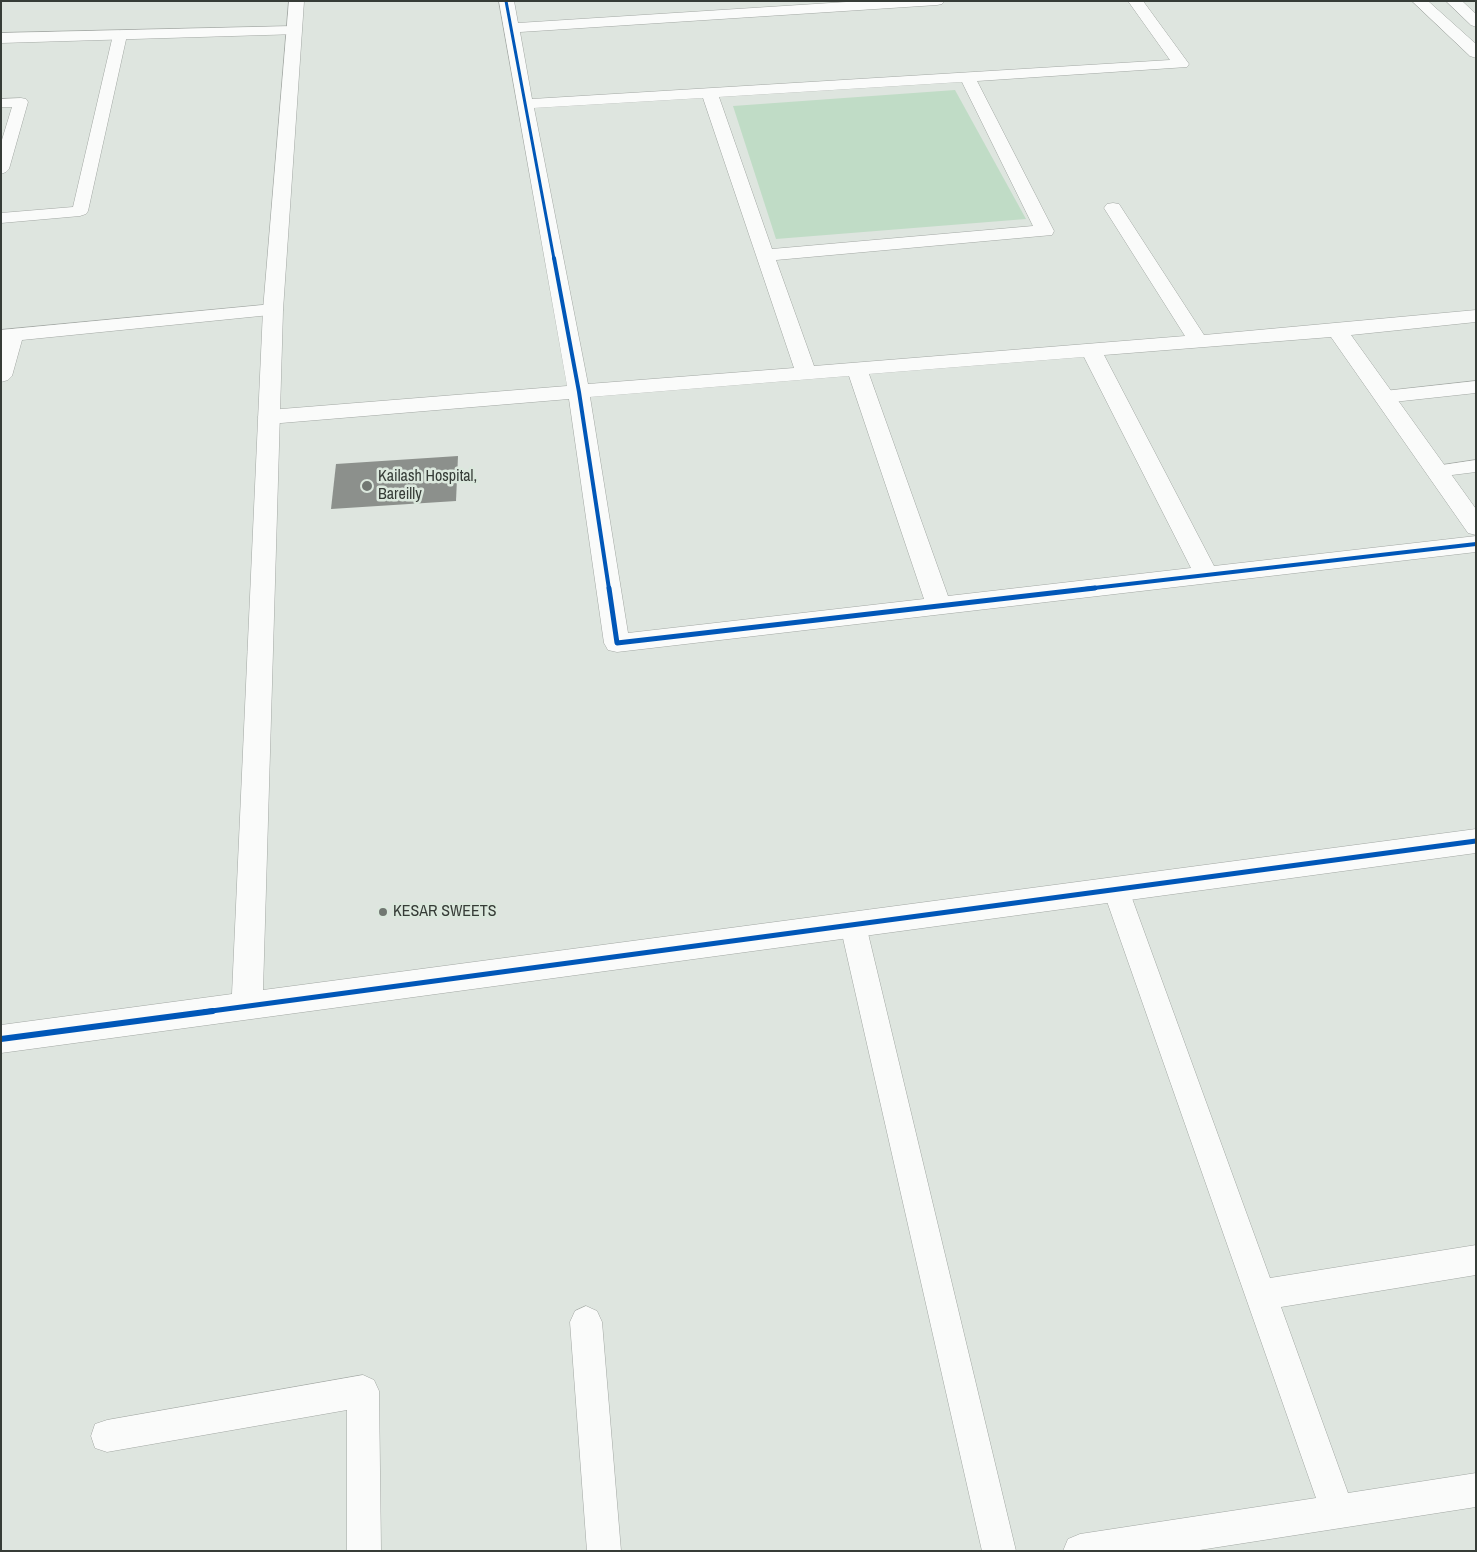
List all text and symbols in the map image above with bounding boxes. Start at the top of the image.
place label: Kailash Hospital, Bareilly [378,467,477,505]
marker: Kailash Hospital, Bareilly [360,479,374,493]
place label: KESAR SWEETS [393,902,497,922]
marker: KESAR SWEETS [377,906,389,918]

